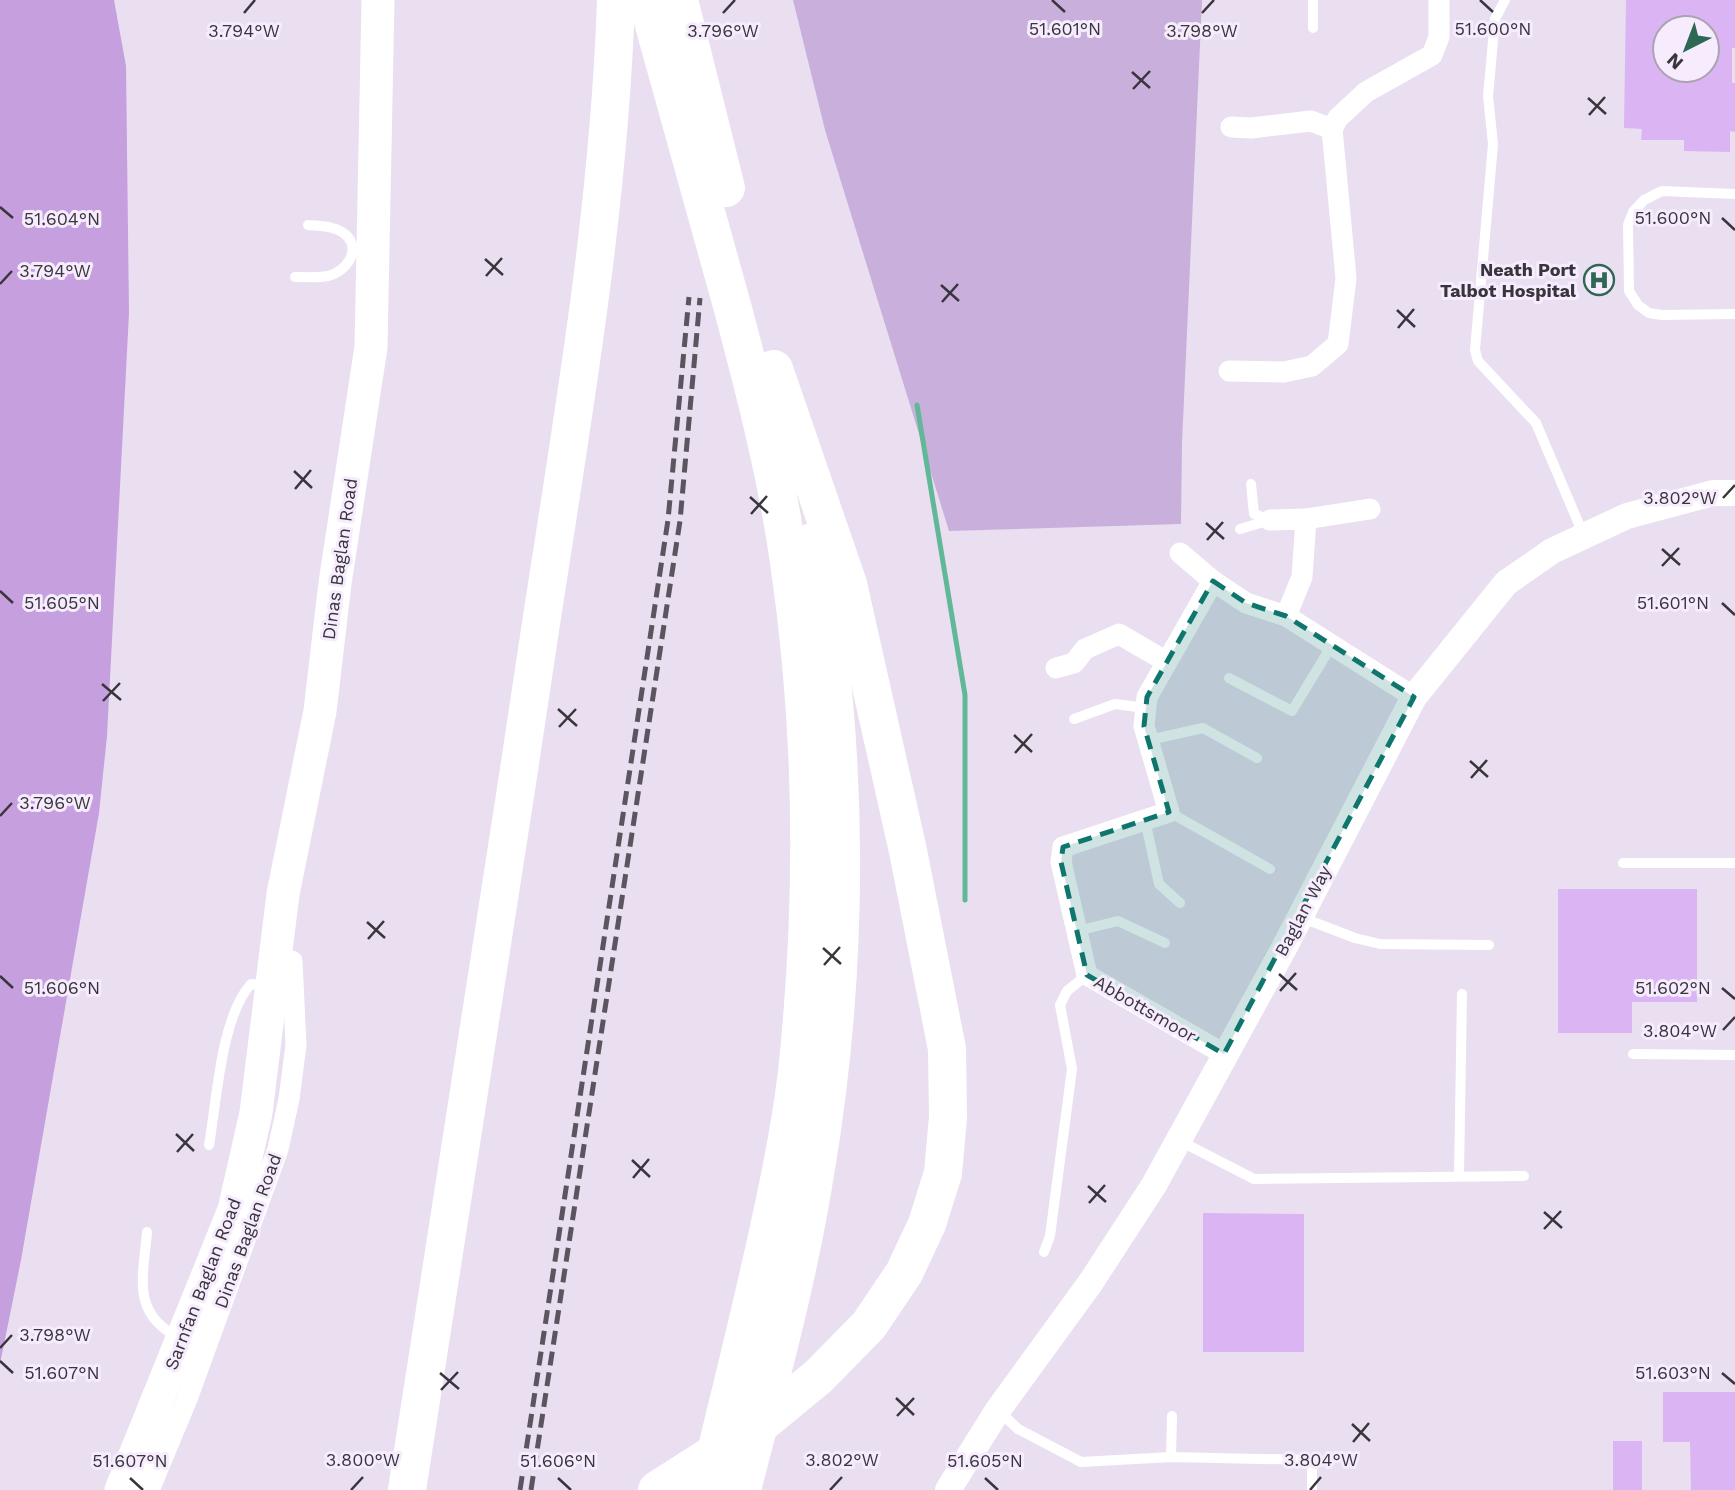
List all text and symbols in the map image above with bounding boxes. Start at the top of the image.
north arrow [1651,14,1721,84]
text: 51.601°N [1029,18,1101,39]
text: 51.600°N [1455,18,1531,39]
text: 3.794°W [208,20,280,41]
text: 3.796°W [687,20,759,41]
text: 3.798°W [1166,20,1238,41]
text: N [1662,48,1688,75]
text: 51.600°N [1635,207,1711,228]
text: 51.604°N [24,208,100,229]
place label: Neath Port Talbot Hospital [1440,259,1576,301]
text: 3.794°W [19,260,91,281]
hospital icon: Neath Port Talbot Hospital [1582,263,1616,297]
street label: Dinas Baglan Road [318,477,361,641]
text: 3.802°W [1643,487,1717,508]
text: 51.605°N [24,592,100,613]
text: 51.601°N [1637,592,1709,613]
text: 3.796°W [19,792,91,813]
street label: Baglan Way [1270,861,1336,960]
street label: Abbottsmoor [1090,971,1200,1046]
text: 51.606°N [24,977,100,998]
text: 51.602°N [1635,977,1711,998]
text: 3.804°W [1643,1020,1717,1041]
street label: Dinas Baglan Road [210,1151,285,1311]
street label: Sarnfan Baglan Road [160,1195,245,1373]
text: 3.798°W [19,1324,91,1345]
text: 51.607°N [24,1362,100,1383]
text: 51.603°N [1635,1362,1711,1383]
text: 3.800°W [326,1449,400,1470]
text: 3.802°W [805,1449,879,1470]
text: 3.804°W [1284,1449,1358,1470]
text: 51.607°N [92,1450,168,1471]
text: 51.606°N [520,1450,596,1471]
text: 51.605°N [947,1450,1023,1471]

